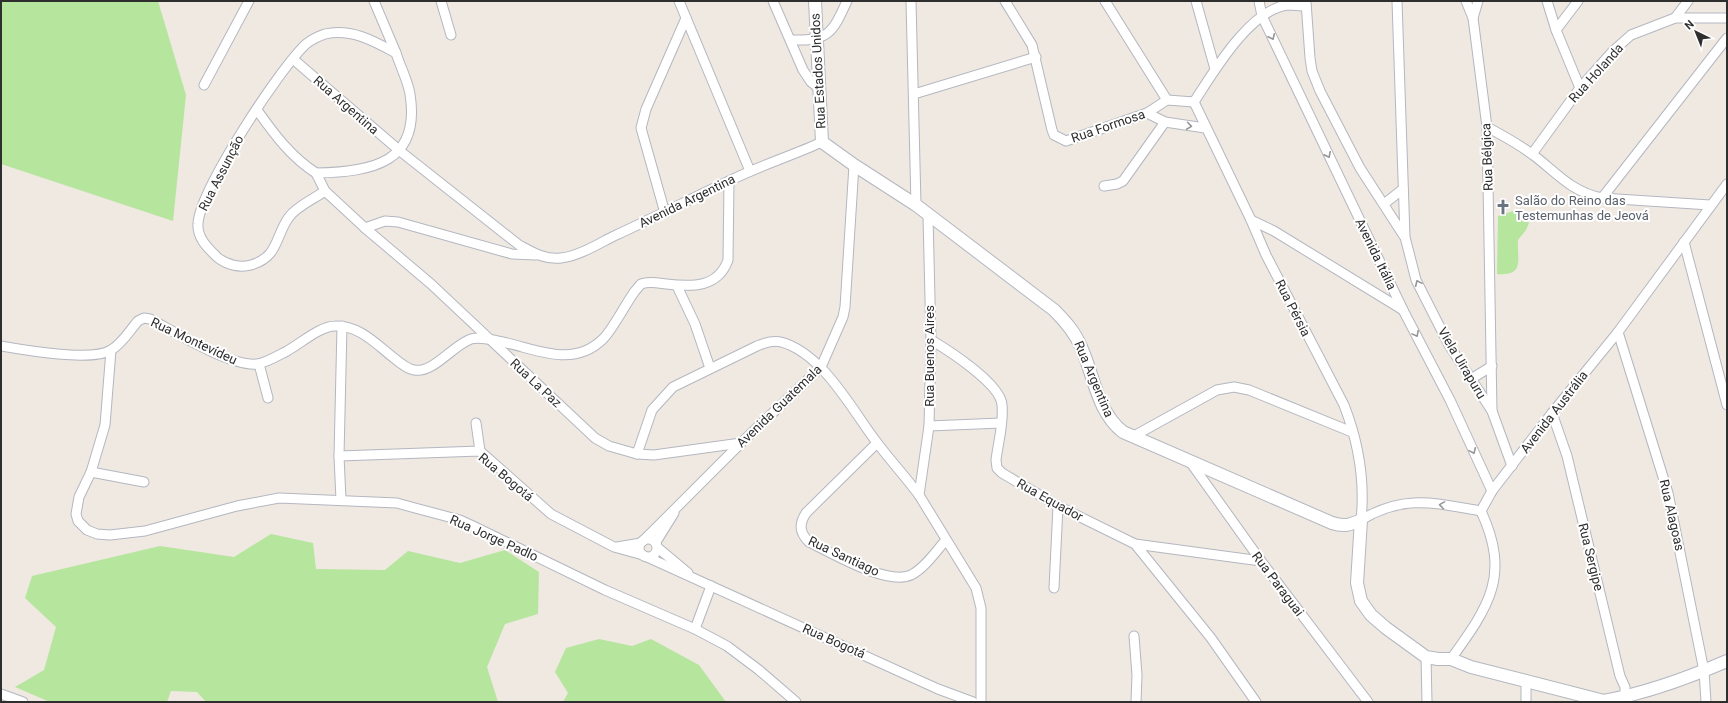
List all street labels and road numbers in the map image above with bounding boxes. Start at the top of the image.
street label: Rua Estados Unidos [807,13,829,129]
street label: Rua Holanda [1566,40,1626,106]
street label: Rua Argentina [310,73,382,137]
street label: Rua Formosa [1069,106,1147,146]
street label: Rua Bélgica [1478,123,1496,191]
street label: Rua Assunção [195,133,247,213]
street label: Avenida Argentina [637,171,737,231]
street label: Avenida Itália [1352,216,1400,292]
street label: Rua Pérsia [1272,277,1314,339]
street label: Rua Buenos Aires [922,305,937,407]
street label: Rua Montevídeu [149,314,239,368]
street label: Viela Uirapuru [1435,325,1489,401]
street label: Rua Argentina [1071,339,1117,419]
street label: Rua La Paz [507,356,565,411]
street label: Avenida Guatemala [733,362,825,450]
street label: Avenida Austrália [1517,368,1591,456]
street label: Rua Bogotá [476,450,536,504]
street label: Rua Equador [1014,476,1086,525]
street label: Rua Alagoas [1657,478,1688,552]
street label: Rua Jorge Padlo [448,512,540,564]
street label: Rua Sergipe [1575,522,1607,592]
street label: Rua Santiago [806,533,882,579]
street label: Rua Paraguai [1249,549,1307,619]
street label: Rua Bogotá [800,621,868,661]

